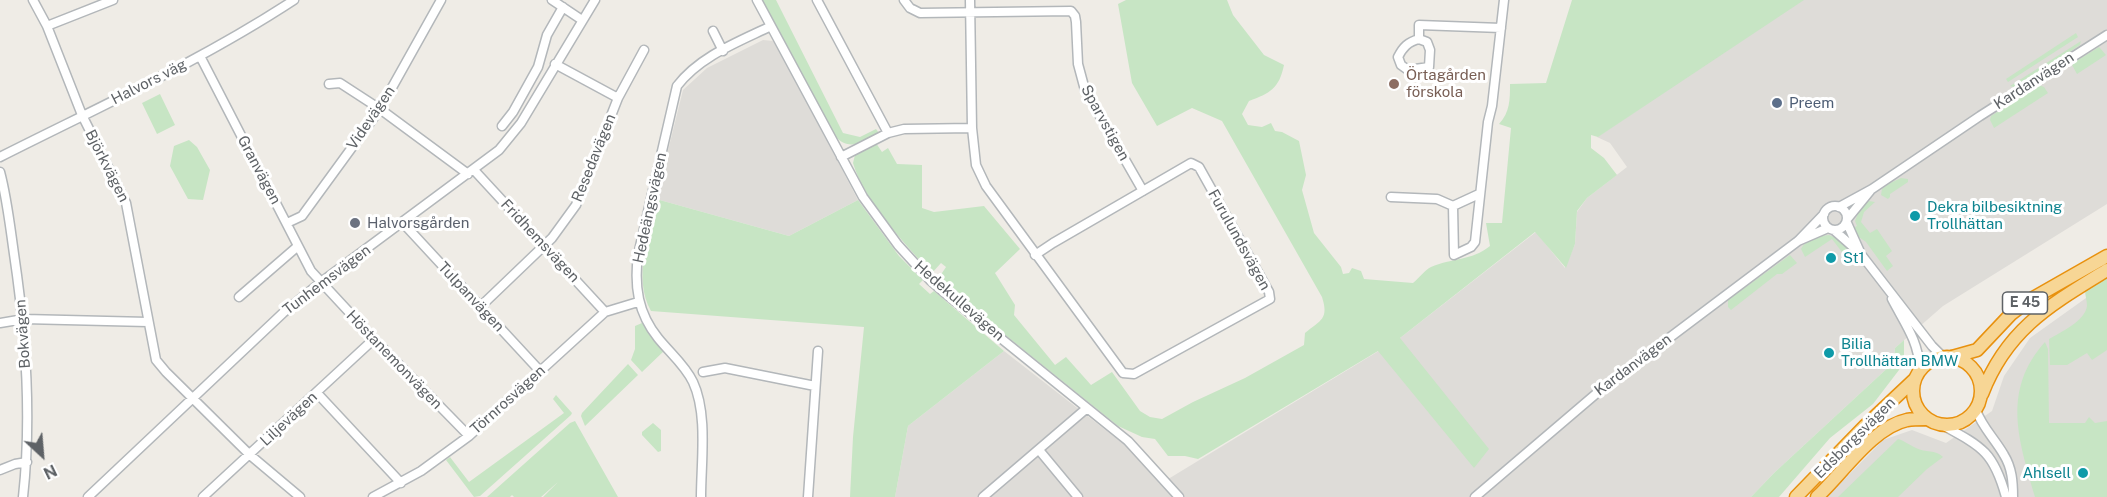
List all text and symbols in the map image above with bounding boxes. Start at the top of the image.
street label: Kardanvägen [1991,48,2077,114]
street label: Halvors väg [108,55,190,109]
place label: Örtagården förskola [1406,66,1486,101]
marker: Örtagården förskola [1387,77,1401,91]
street label: Sparvstigen [1077,82,1133,164]
street label: Videvägen [343,83,399,153]
place label: Preem [1789,94,1834,112]
marker: Preem [1770,96,1784,110]
street label: Resedavägen [568,111,620,205]
street label: Björkvägen [81,127,133,205]
street label: Granvägen [233,133,285,207]
street label: Hedeängsvägen [629,151,671,265]
street label: Furulundsvägen [1204,186,1274,294]
street label: Fridhemsvägen [497,196,583,286]
place label: Dekra bilbesiktning Trollhättan [1927,198,2062,233]
marker: Dekra bilbesiktning Trollhättan [1908,209,1922,223]
place label: Halvorsgården [367,214,470,232]
marker: Halvorsgården [348,216,362,230]
street label: Tunhemsvägen [280,241,374,319]
place label: St1 [1843,249,1865,267]
marker: St1 [1824,251,1838,265]
street label: Hedekullevägen [910,257,1008,345]
street label: Tulpanvägen [434,258,508,336]
road number: E 45 [2002,292,2048,314]
street label: Bokvägen [12,299,34,369]
street label: Höstanemonvägen [342,307,446,413]
street label: Kardanvägen [1591,330,1675,400]
place label: Bilia Trollhättan BMW [1841,335,1958,370]
marker: Bilia Trollhättan BMW [1822,346,1836,360]
street label: Törnrosvägen [467,362,549,438]
street label: Liljevägen [257,388,321,450]
street label: Edsborgsvägen [1811,394,1899,482]
north arrow [12,425,72,485]
text: N [40,460,60,483]
place label: Ahlsell [2022,464,2071,482]
marker: Ahlsell [2076,466,2090,480]

